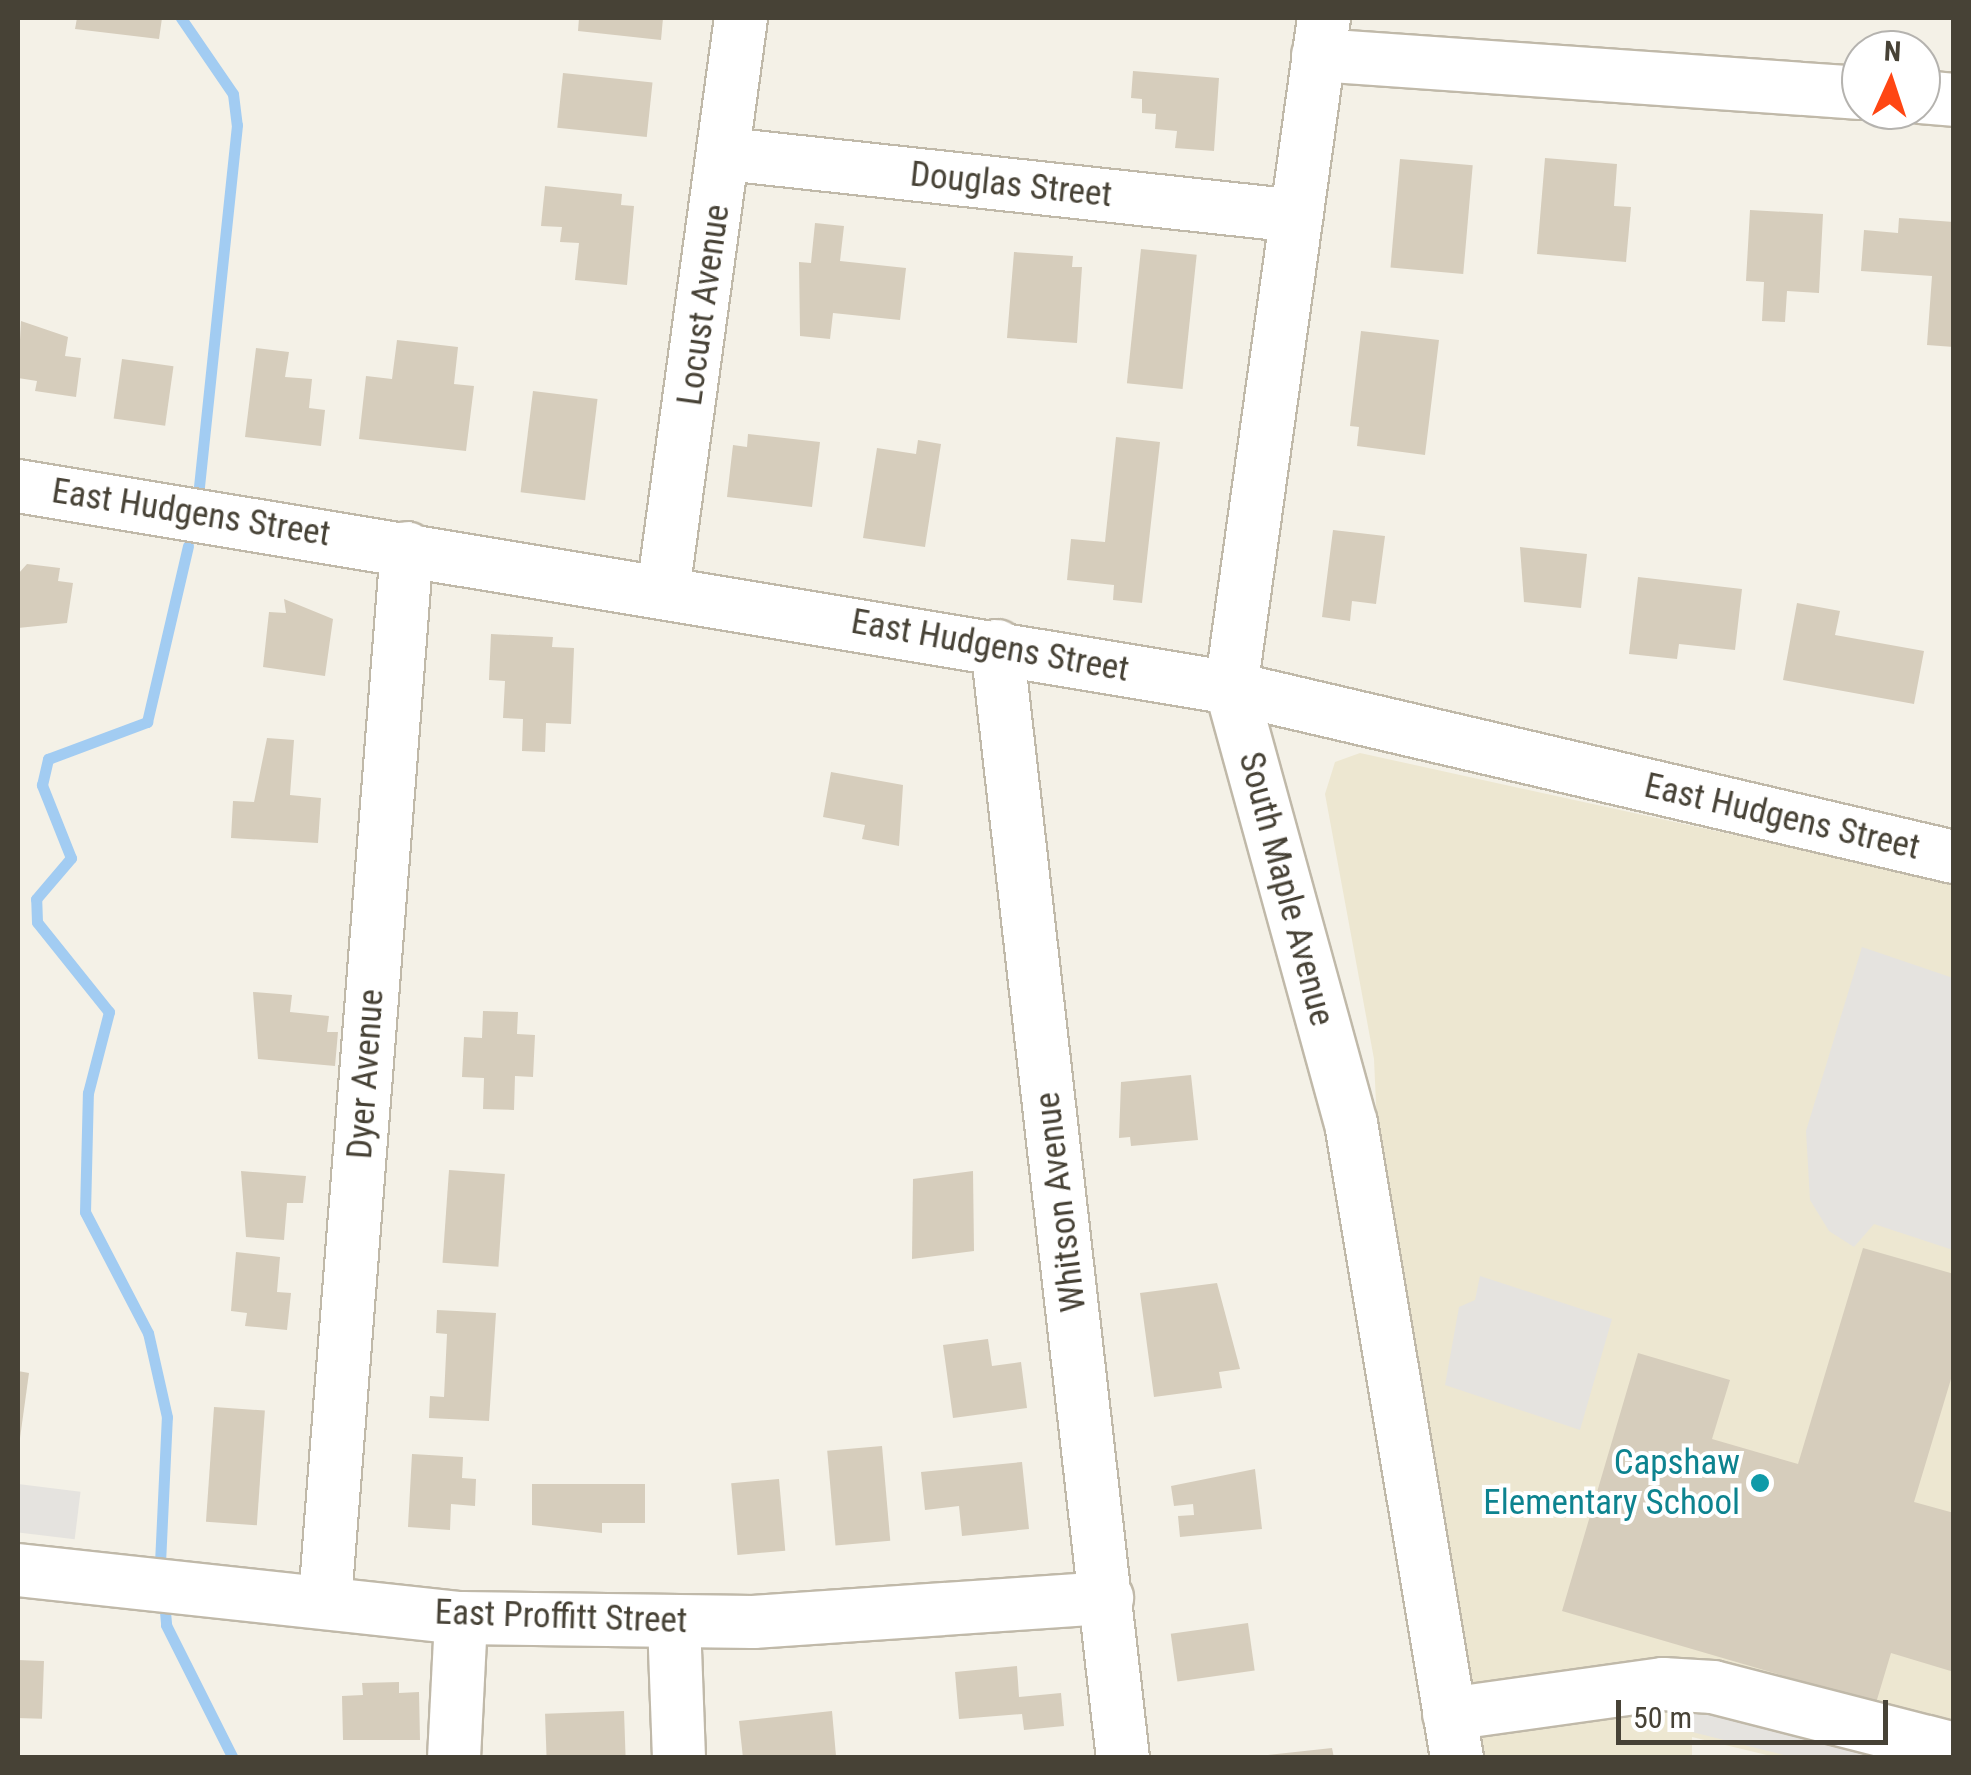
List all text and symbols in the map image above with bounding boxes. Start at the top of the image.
north arrow [1841,30,1941,130]
text: N [1883,35,1902,68]
street label: Douglas Street [908,154,1114,216]
street label: Locust Avenue [669,202,739,408]
street label: East Hudgens Street [49,470,333,556]
street label: East Hudgens Street [848,601,1132,691]
street label: South Maple Avenue [1229,748,1343,1030]
street label: East Hudgens Street [1640,765,1924,869]
street label: Dyer Avenue [339,988,393,1160]
street label: Whitson Avenue [1027,1090,1095,1314]
place label: Capshaw Elementary School [1483,1442,1740,1524]
marker: Capshaw Elementary School [1749,1472,1771,1494]
street label: East Proffitt Street [434,1592,688,1642]
scale bar [1621,1680,1894,1742]
text: 50 m [1633,1700,1692,1735]

